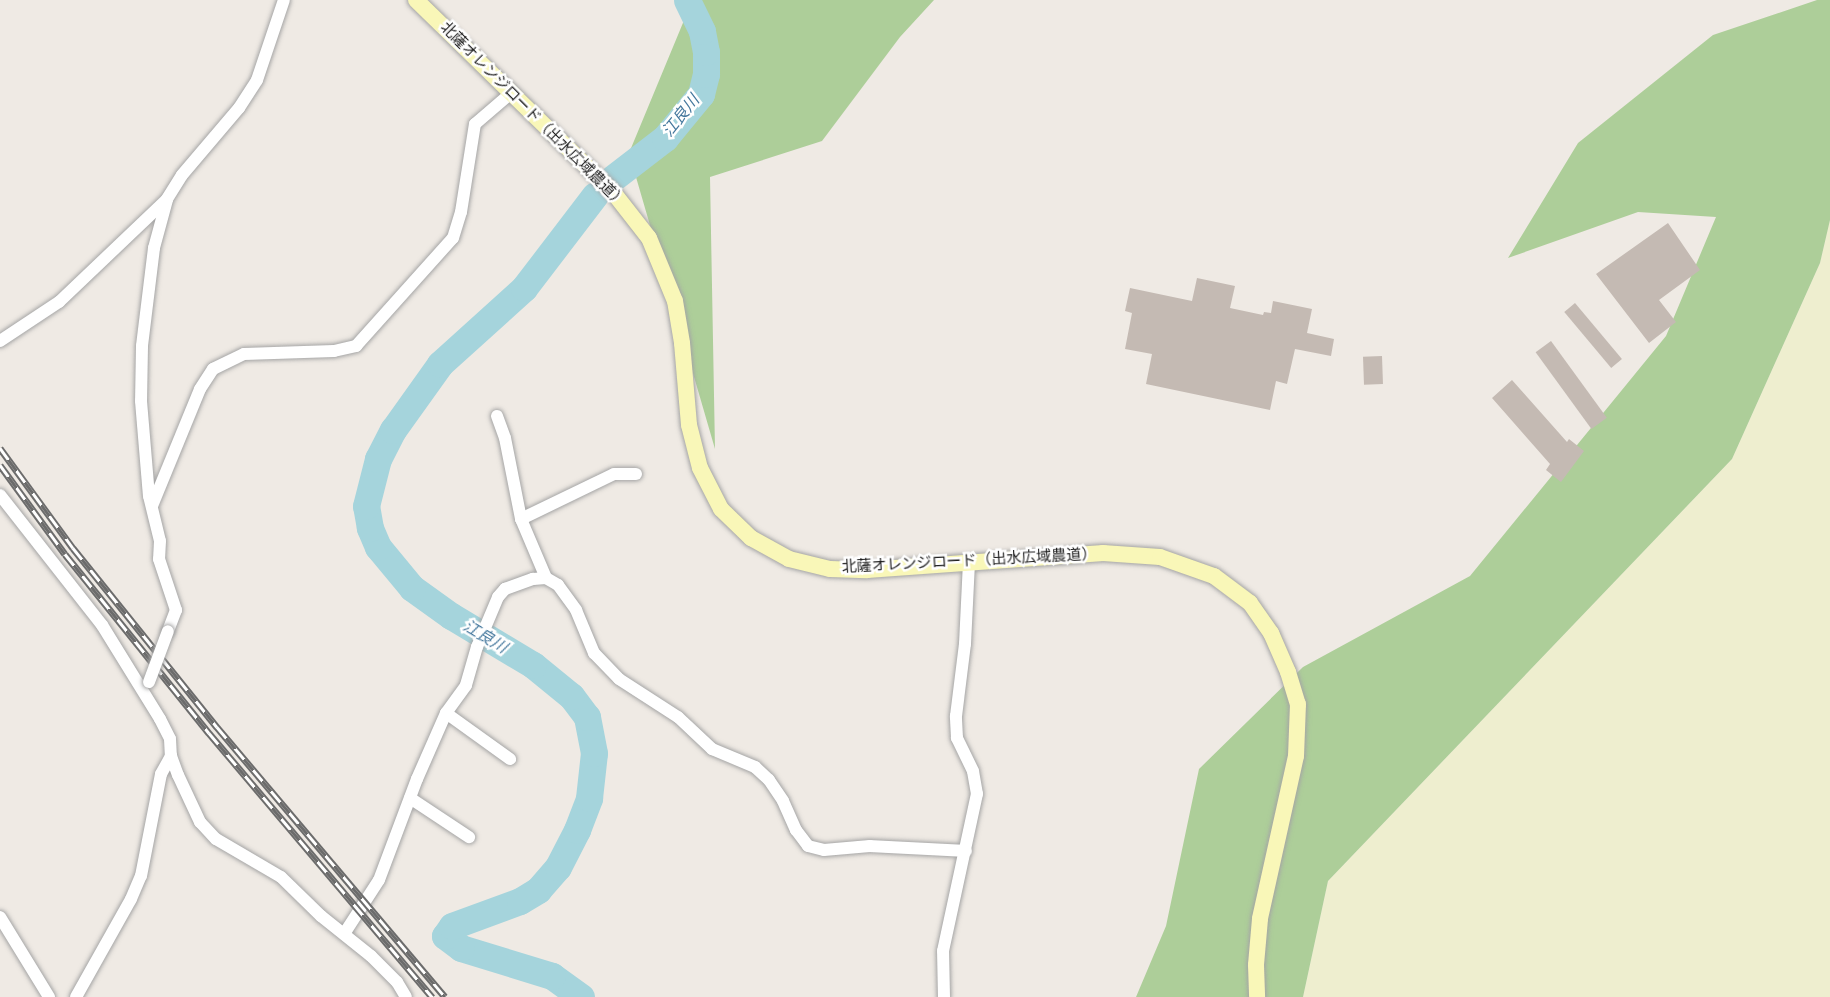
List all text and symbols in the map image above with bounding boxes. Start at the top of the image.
street label: 北薩オレンジロード（出水広域農道） [436,18,630,212]
water label: 江良川 [658,91,704,141]
street label: 北薩オレンジロード（出水広域農道） [841,545,1097,577]
water label: 江良川 [459,616,511,658]

